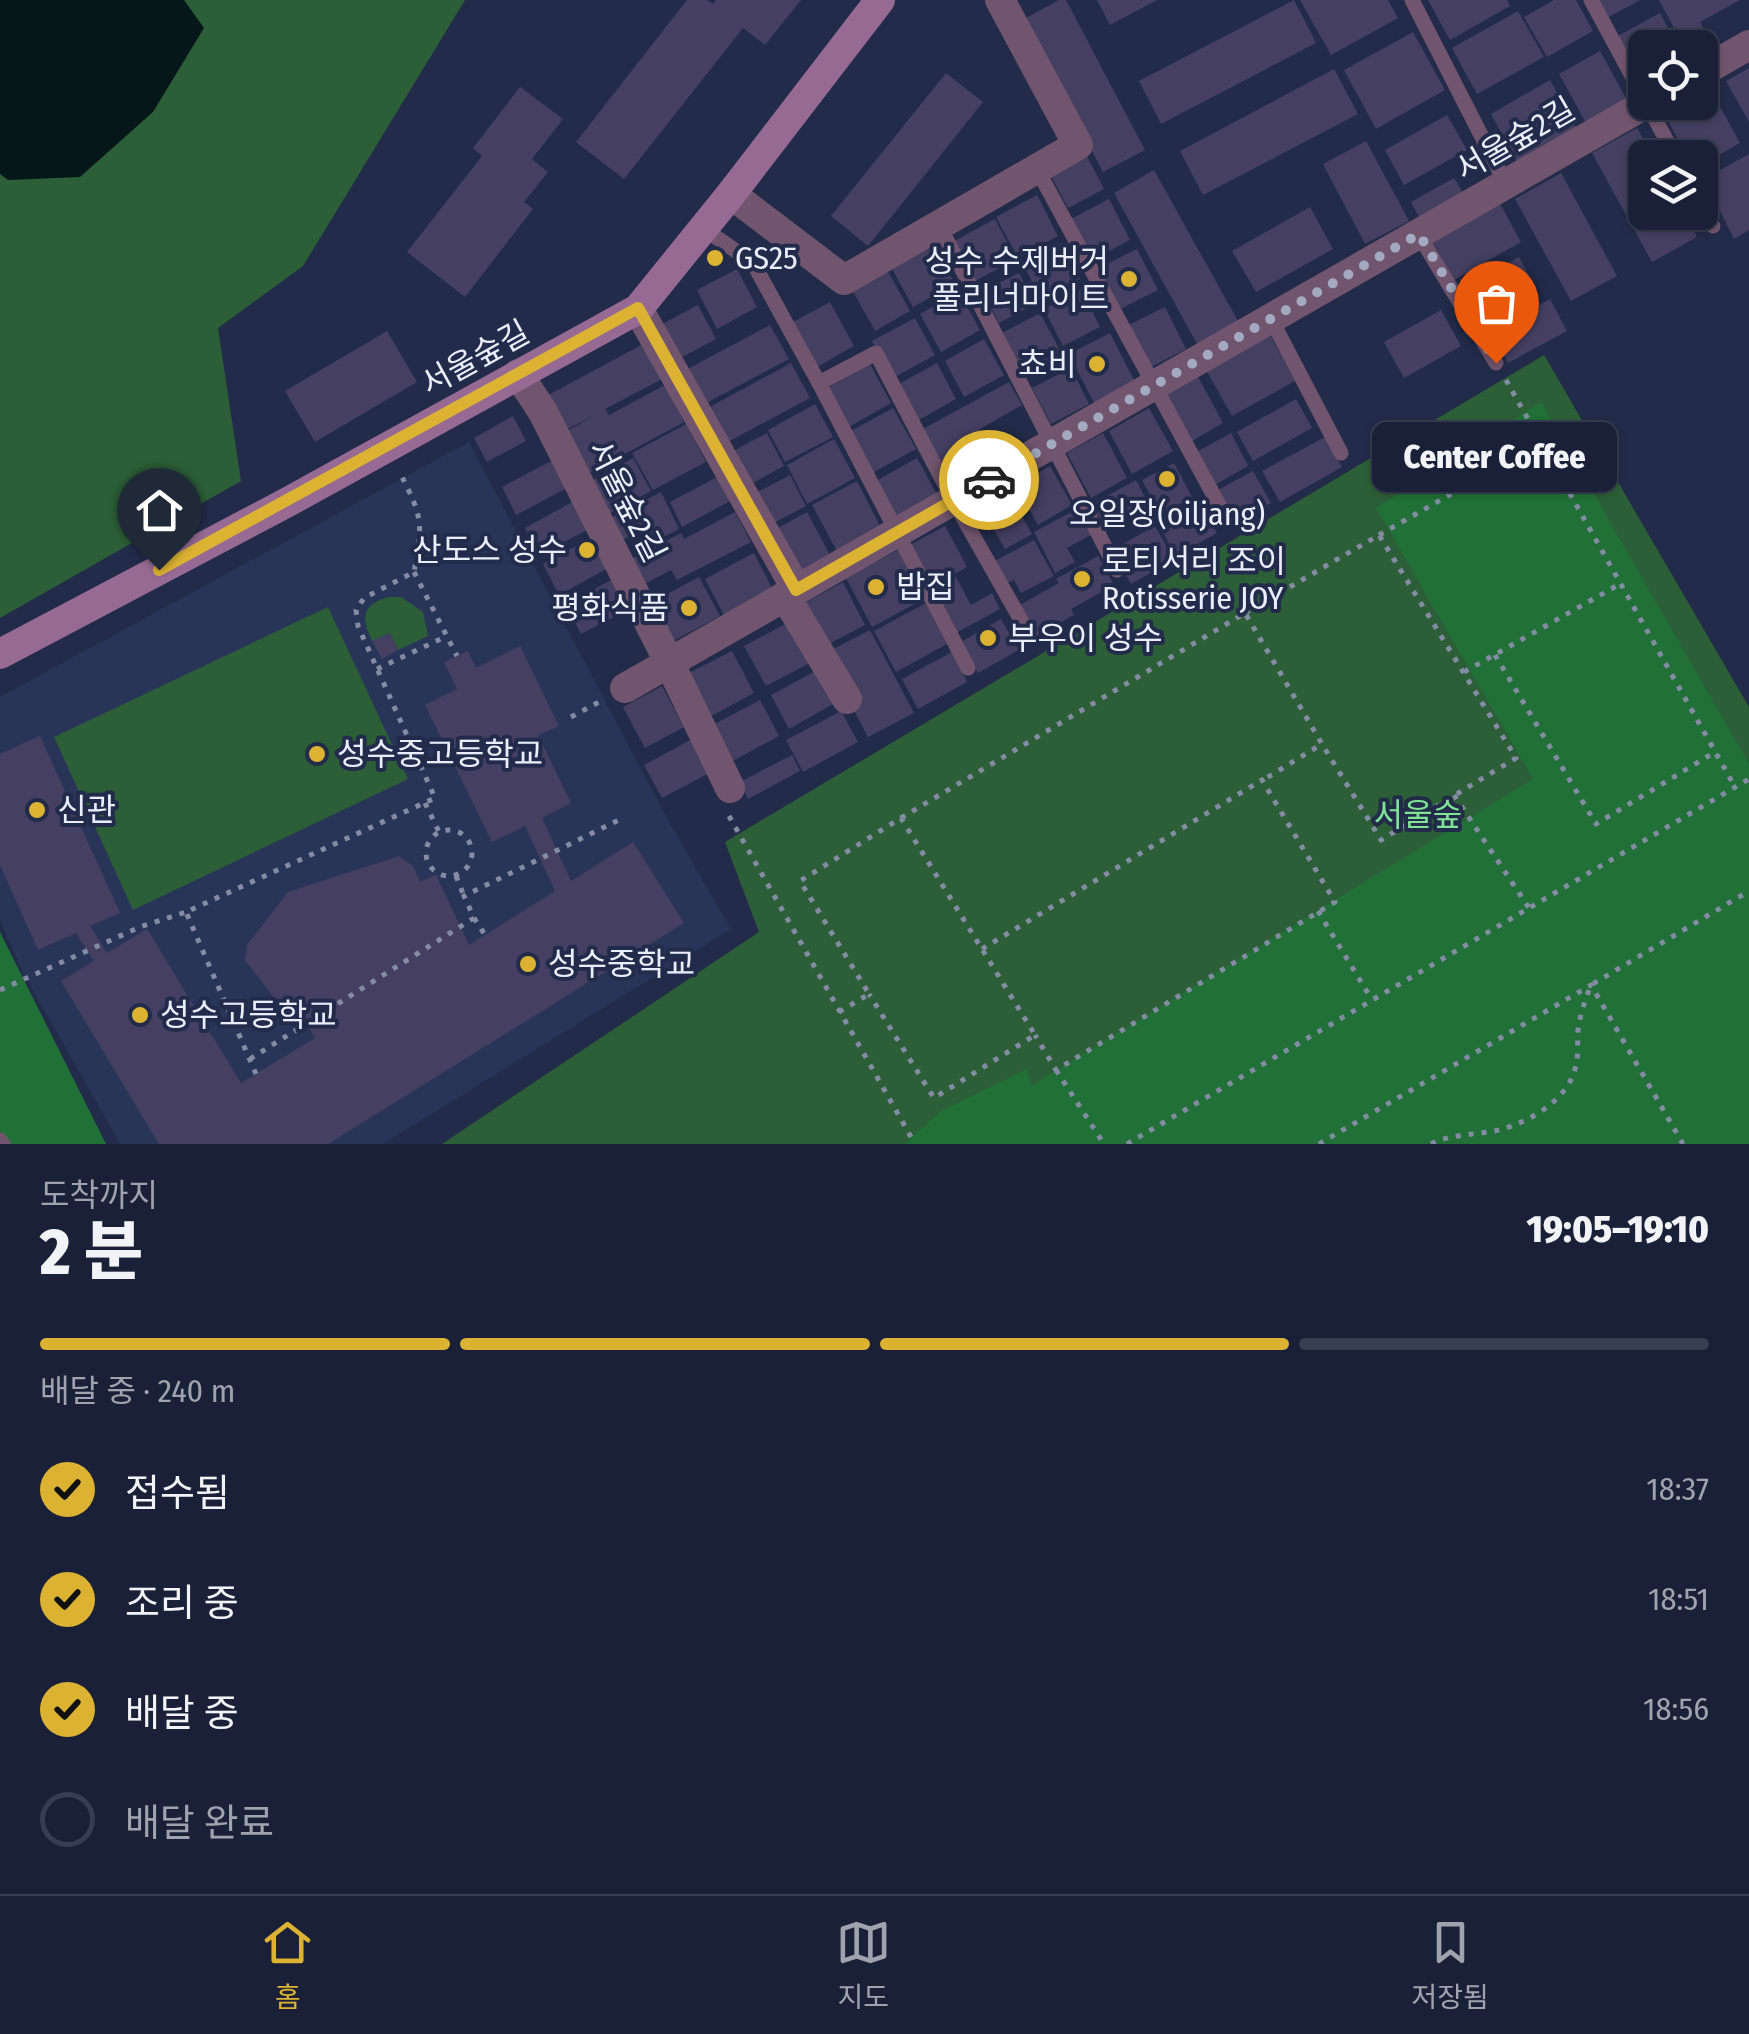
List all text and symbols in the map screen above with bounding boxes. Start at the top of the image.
map controls [1628,30,1718,230]
button: locate [1628,30,1718,120]
street label: 서울숲2길 [1448,90,1582,188]
button: layers [1628,140,1718,230]
place label: GS25 [735,239,798,277]
place label: 성수 수제버거 풀리너마이트 [925,242,1109,317]
marker: GS25 [704,247,726,269]
pin [1454,261,1539,364]
marker: 성수 수제버거 풀리너마이트 [1118,268,1140,290]
icon: bag [1469,276,1524,331]
street label: 서울숲길 [414,313,536,403]
place label: 쵸비 [1018,345,1077,383]
marker: 쵸비 [1086,353,1108,375]
callout: Center Coffee [1374,423,1618,493]
courier [939,430,1039,530]
street label: 서울숲2길 [580,434,674,568]
text: Center Coffee [1403,438,1586,476]
icon: car [962,453,1017,508]
pin [117,468,202,571]
marker: 오일장(oiljang) [1156,468,1178,490]
icon: home [132,483,187,538]
place label: 오일장(oiljang) [1069,495,1265,533]
place label: 산도스 성수 [412,531,567,569]
marker: 산도스 성수 [576,539,598,561]
place label: 로티서리 조이 Rotisserie JOY [1102,542,1286,617]
place label: 밥집 [896,568,955,606]
marker: 로티서리 조이 Rotisserie JOY [1071,568,1093,590]
marker: 밥집 [865,576,887,598]
place label: 평화식품 [551,589,669,627]
marker: 평화식품 [678,597,700,619]
place label: 부우이 성수 [1008,619,1163,657]
marker: 부우이 성수 [977,627,999,649]
place label: 성수중고등학교 [337,735,543,773]
marker: 성수중고등학교 [306,743,328,765]
place label: 신관 [57,791,116,829]
park label: 서울숲 [1374,796,1462,834]
marker: 신관 [26,799,48,821]
place label: 성수중학교 [548,945,695,983]
marker: 성수중학교 [517,953,539,975]
place label: 성수고등학교 [160,996,337,1034]
marker: 성수고등학교 [129,1004,151,1026]
text: 도착까지 [40,1176,158,1214]
text: 19:05–19:10 [1527,1206,1709,1252]
text: 2 분 [40,1213,143,1291]
text: 배달 중 · 240 m [40,1372,235,1410]
icon: check [40,1462,95,1517]
text: 접수됨 [125,1470,230,1516]
text: 18:37 [1646,1470,1709,1508]
icon: check [40,1572,95,1627]
text: 조리 중 [125,1580,239,1626]
text: 18:51 [1648,1580,1709,1618]
icon: check [40,1682,95,1737]
text: 배달 중 [125,1690,239,1736]
text: 18:56 [1643,1690,1709,1728]
text: 배달 완료 [125,1800,274,1846]
tab: 홈 [260,1915,315,2015]
tab: 지도 [836,1915,891,2015]
tab: 저장됨 [1411,1915,1489,2015]

